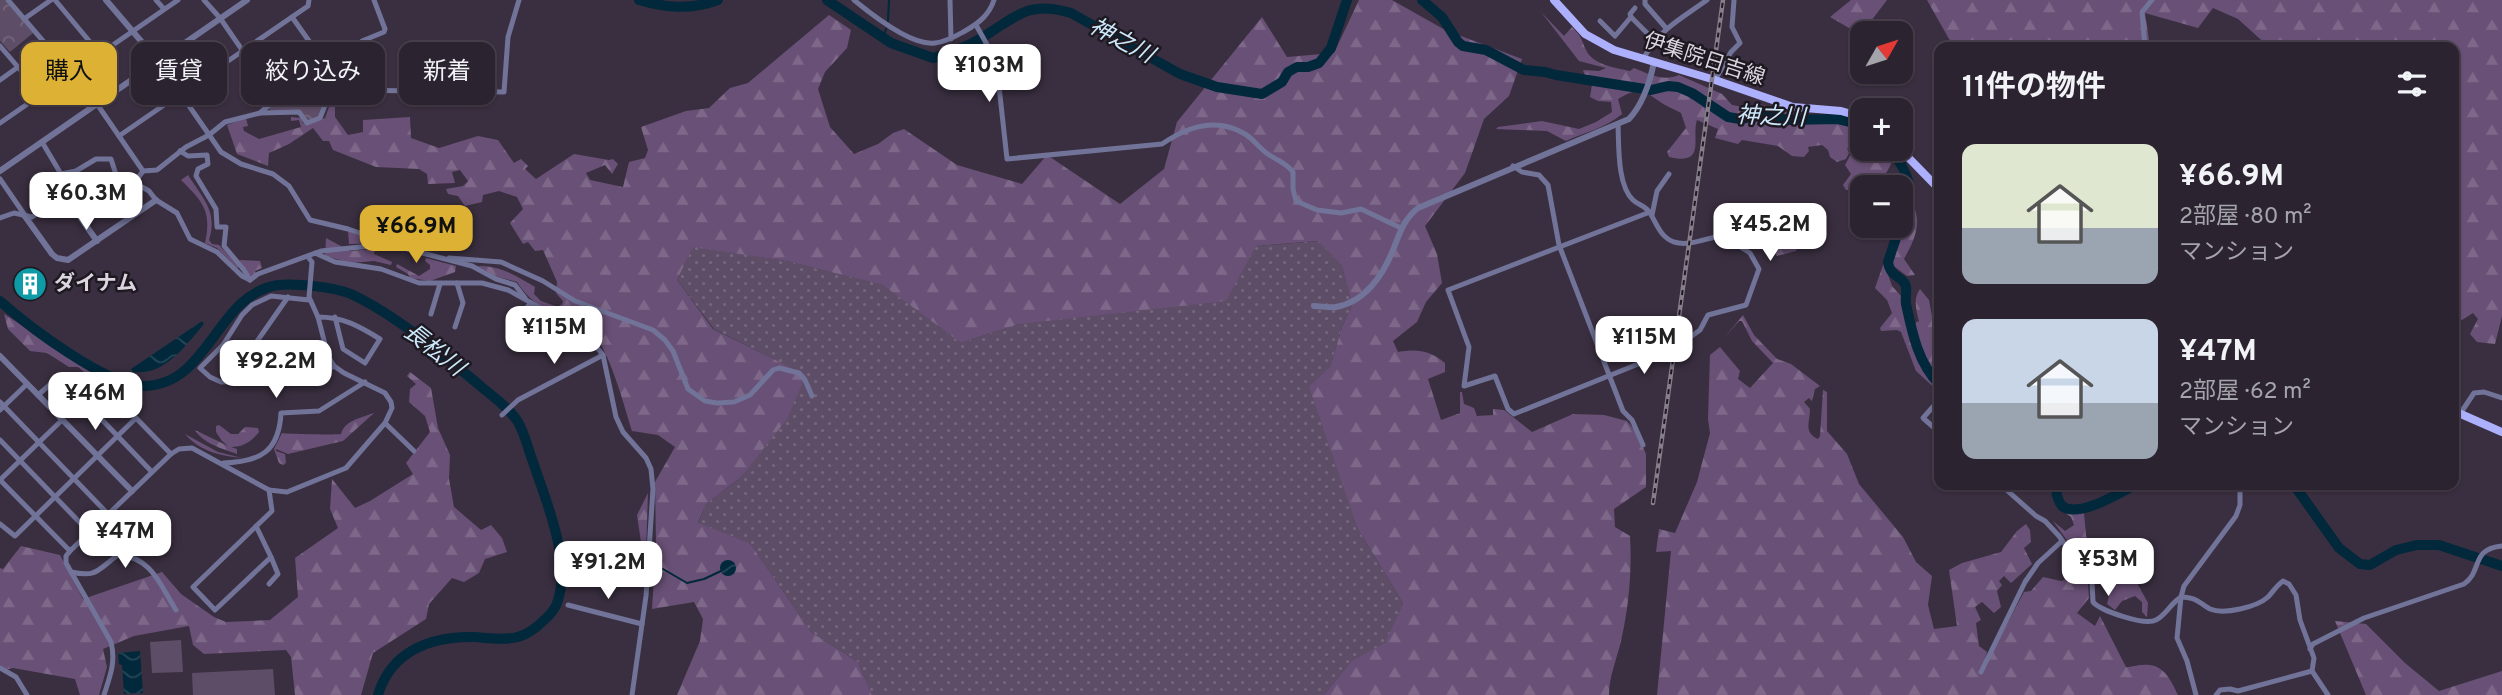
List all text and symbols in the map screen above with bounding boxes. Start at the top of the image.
water label: 神之川 [1084,13,1161,72]
north arrow [1850,21,1913,84]
map controls [1850,21,1913,238]
street label: 伊集院日吉線 [1640,28,1768,92]
chip: 購入 [21,42,117,105]
chip: 賃貸 [131,42,227,105]
chip: 絞り込み [241,42,385,105]
chip: 新着 [399,42,495,105]
pin: ¥103M [940,44,1038,104]
text: ¥103M [954,52,1024,81]
icon: filters [2393,65,2431,103]
text: 11件の物件 [1962,70,2106,107]
button: + [1850,98,1913,161]
water label: 神之川 [1736,102,1809,134]
text: ¥66.9M [2179,159,2284,196]
icon: home [2018,172,2102,256]
pin: ¥60.3M [29,173,143,232]
button: − [1850,175,1913,238]
text: ¥60.3M [45,180,127,209]
text: 2部屋 · 80 m² [2179,203,2312,232]
pin: ¥45.2M [1713,204,1827,263]
pin: ¥66.9M [359,205,473,265]
text: ¥45.2M [1729,211,1811,240]
text: ¥66.9M [376,213,456,242]
text: マンション [2179,239,2294,268]
building icon: ダイナム [11,265,49,303]
place label: ダイナム [54,271,137,298]
pin: ¥115M [505,306,603,366]
text: ¥115M [521,314,587,343]
pin: ¥115M [1595,316,1693,376]
water label: 長松川 [397,318,471,386]
text: ¥115M [1611,324,1677,353]
text: ¥47M [2179,334,2257,371]
pin: ¥92.2M [219,340,333,400]
icon: home [2018,347,2102,431]
text: ¥92.2M [236,348,316,377]
pin: ¥46M [54,372,136,432]
text: 2部屋 · 62 m² [2179,378,2311,407]
text: ¥46M [64,380,126,409]
text: マンション [2179,414,2294,443]
pin: ¥47M [84,510,166,570]
text: ¥47M [95,518,155,547]
pin: ¥53M [2067,538,2149,598]
pin: ¥91.2M [551,542,665,601]
text: ¥53M [2078,546,2138,575]
text: ¥91.2M [570,549,646,578]

